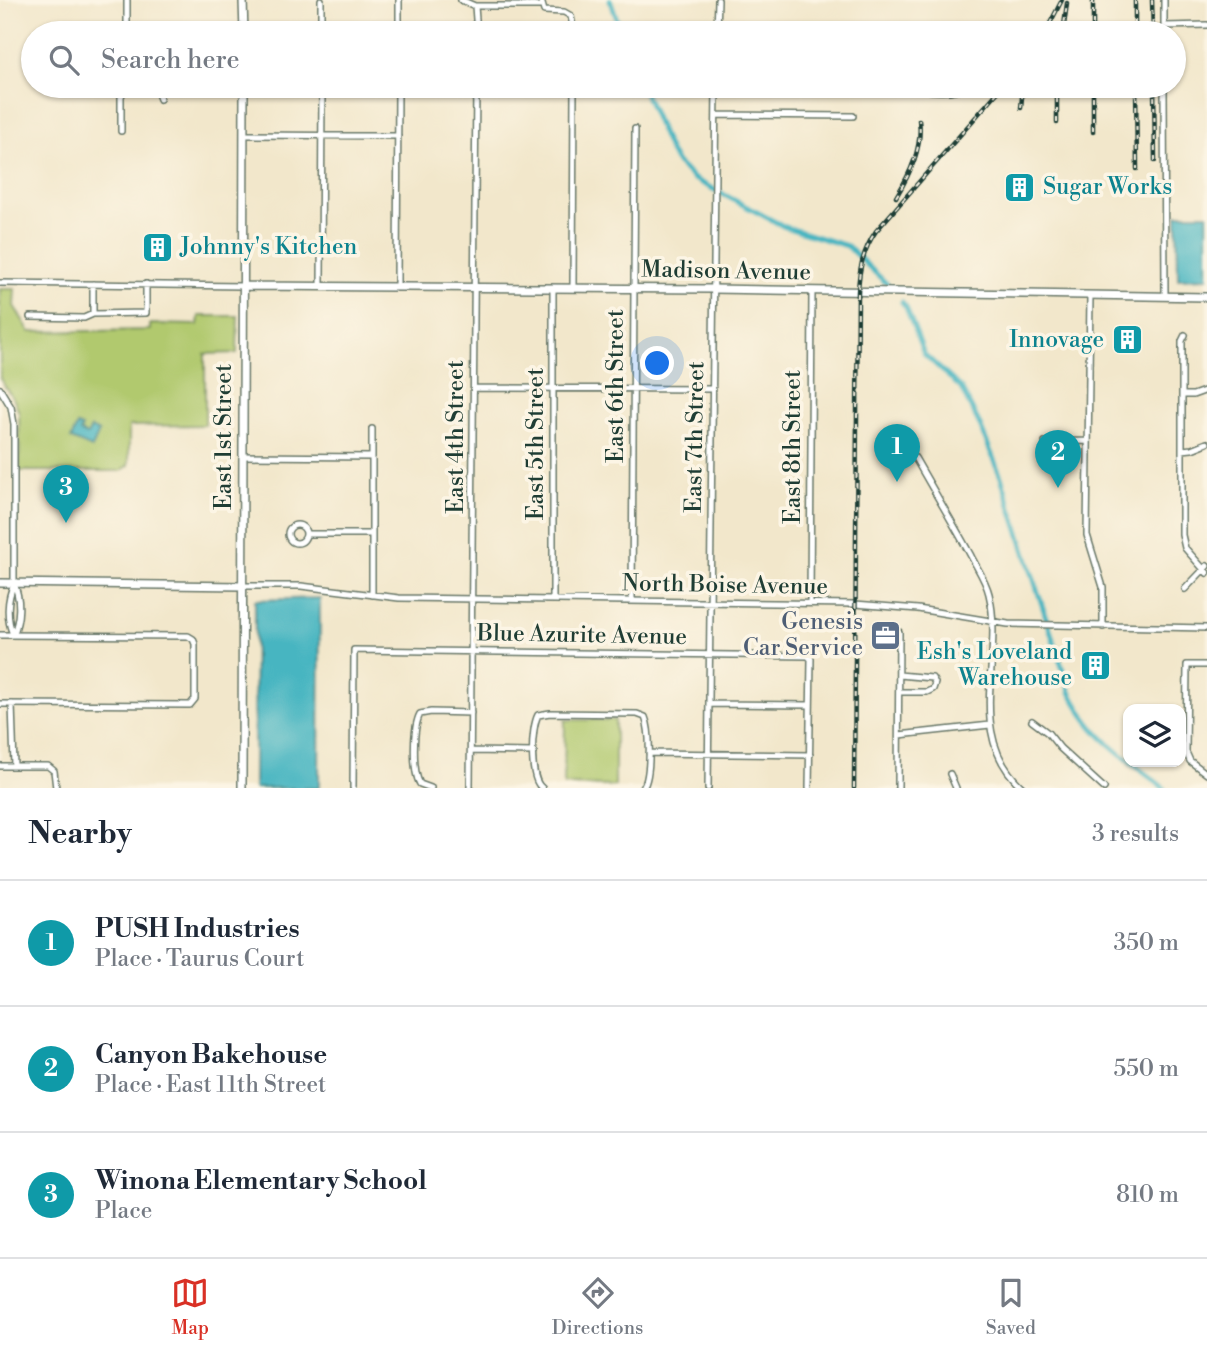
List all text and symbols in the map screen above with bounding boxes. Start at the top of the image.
search box [21,21,1186,98]
icon: search [45,41,83,79]
text: Search here [101,44,240,76]
building icon: Sugar Works [1003,170,1037,204]
place label: Sugar Works [1043,173,1172,201]
building icon: Johnny's Kitchen [140,230,174,264]
place label: Johnny's Kitchen [179,233,358,261]
street label: Madison Avenue [641,256,811,286]
street label: East 6th Street [602,309,630,463]
building icon: Innovage [1110,323,1144,357]
place label: Innovage [1009,326,1104,354]
your location [640,346,674,380]
street label: East 4th Street [442,360,470,514]
street label: East 7th Street [680,361,710,513]
street label: East 1st Street [210,364,238,510]
street label: East 5th Street [522,368,550,520]
street label: East 8th Street [779,370,807,524]
pin: 1 [874,424,920,482]
pin: 2 [1035,430,1081,488]
pin: 3 [43,465,89,523]
street label: North Boise Avenue [622,569,828,601]
place label: Genesis Car Service [743,608,863,662]
office icon: Genesis Car Service [869,618,903,652]
street label: Blue Azurite Avenue [476,619,687,651]
place label: Esh's Loveland Warehouse [917,638,1072,692]
building icon: Esh's Loveland Warehouse [1078,648,1112,682]
map controls [1123,704,1186,767]
button: layers [1123,704,1186,767]
text: Nearby [28,815,132,853]
text: 3 results [1092,820,1179,848]
text: PUSH Industries [95,913,300,945]
text: 1 [45,929,57,957]
text: 350 m [1113,929,1179,957]
text: Place · Taurus Court [95,945,304,973]
text: Canyon Bakehouse [95,1039,327,1071]
text: 2 [44,1055,58,1083]
text: 550 m [1114,1055,1179,1083]
text: Place · East 11th Street [95,1071,326,1099]
text: Winona Elementary School [95,1165,427,1197]
text: 3 [44,1181,58,1209]
text: 810 m [1116,1181,1179,1209]
text: Place [95,1197,152,1225]
tab: Map [171,1274,209,1340]
tab: Directions [552,1274,643,1340]
tab: Saved [986,1274,1036,1340]

